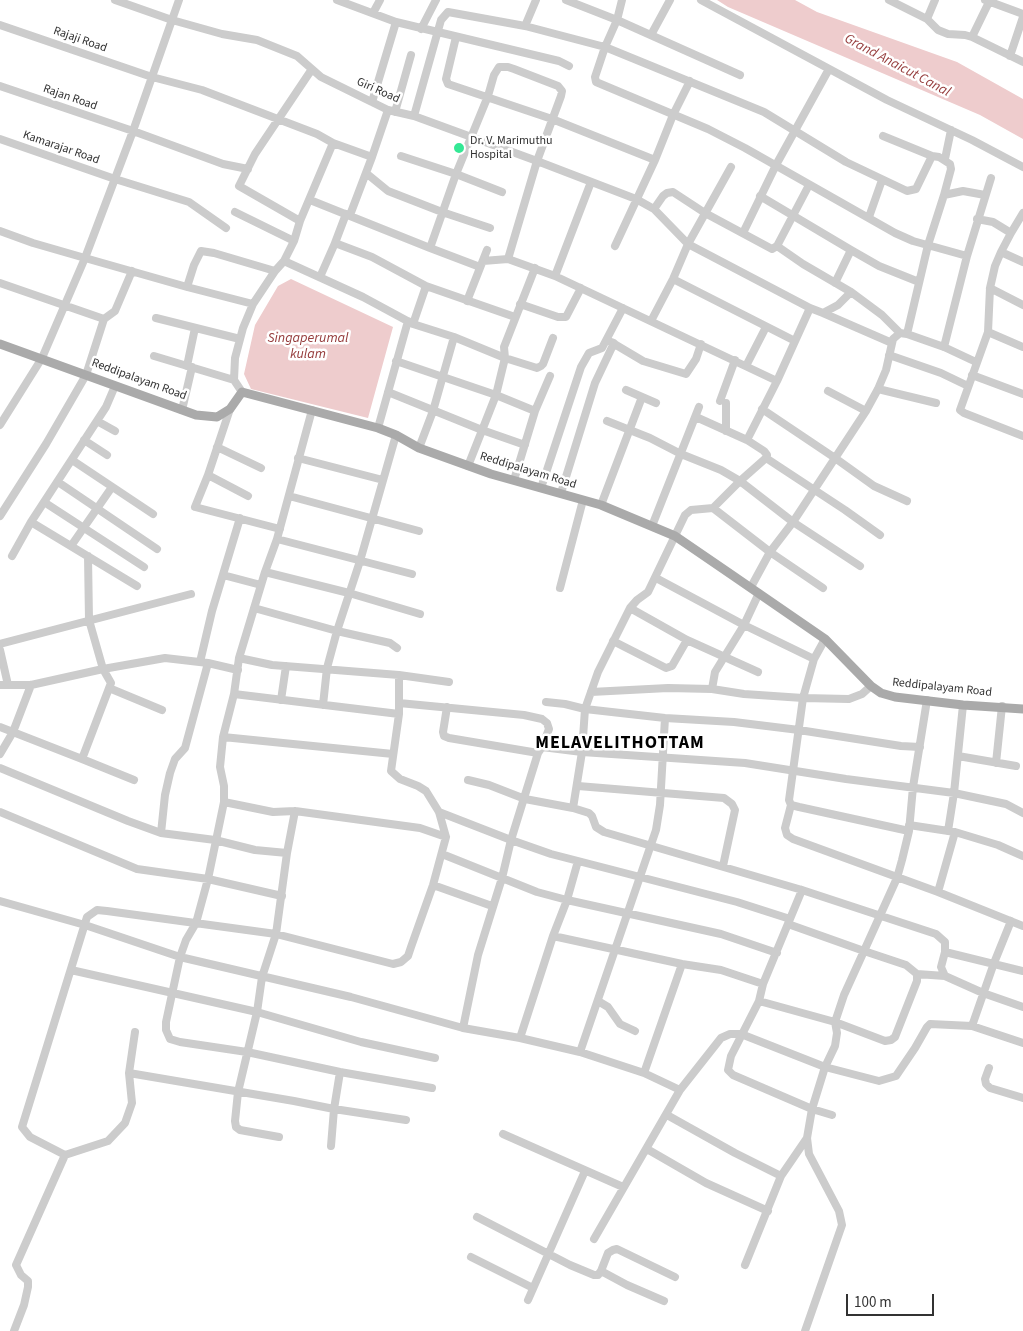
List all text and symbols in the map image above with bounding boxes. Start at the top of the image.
street label: Rajaji Road [51,24,109,56]
water label: Grand Anaicut Canal [841,31,953,101]
street label: Giri Road [354,75,402,107]
street label: Rajan Road [41,82,99,114]
street label: Kamarajar Road [21,128,101,168]
place label: Dr. V. Marimuthu Hospital [470,134,553,162]
marker: Dr. V. Marimuthu Hospital [452,141,466,155]
water label: Singaperumal kulam [267,331,349,364]
street label: Reddipalayam Road [90,356,188,404]
street label: Reddipalayam Road [478,449,578,493]
street label: Reddipalayam Road [891,676,993,700]
district label: MELAVELITHOTTAM [533,733,707,755]
scale bar [848,1284,936,1316]
text: 100 m [854,1292,892,1313]

